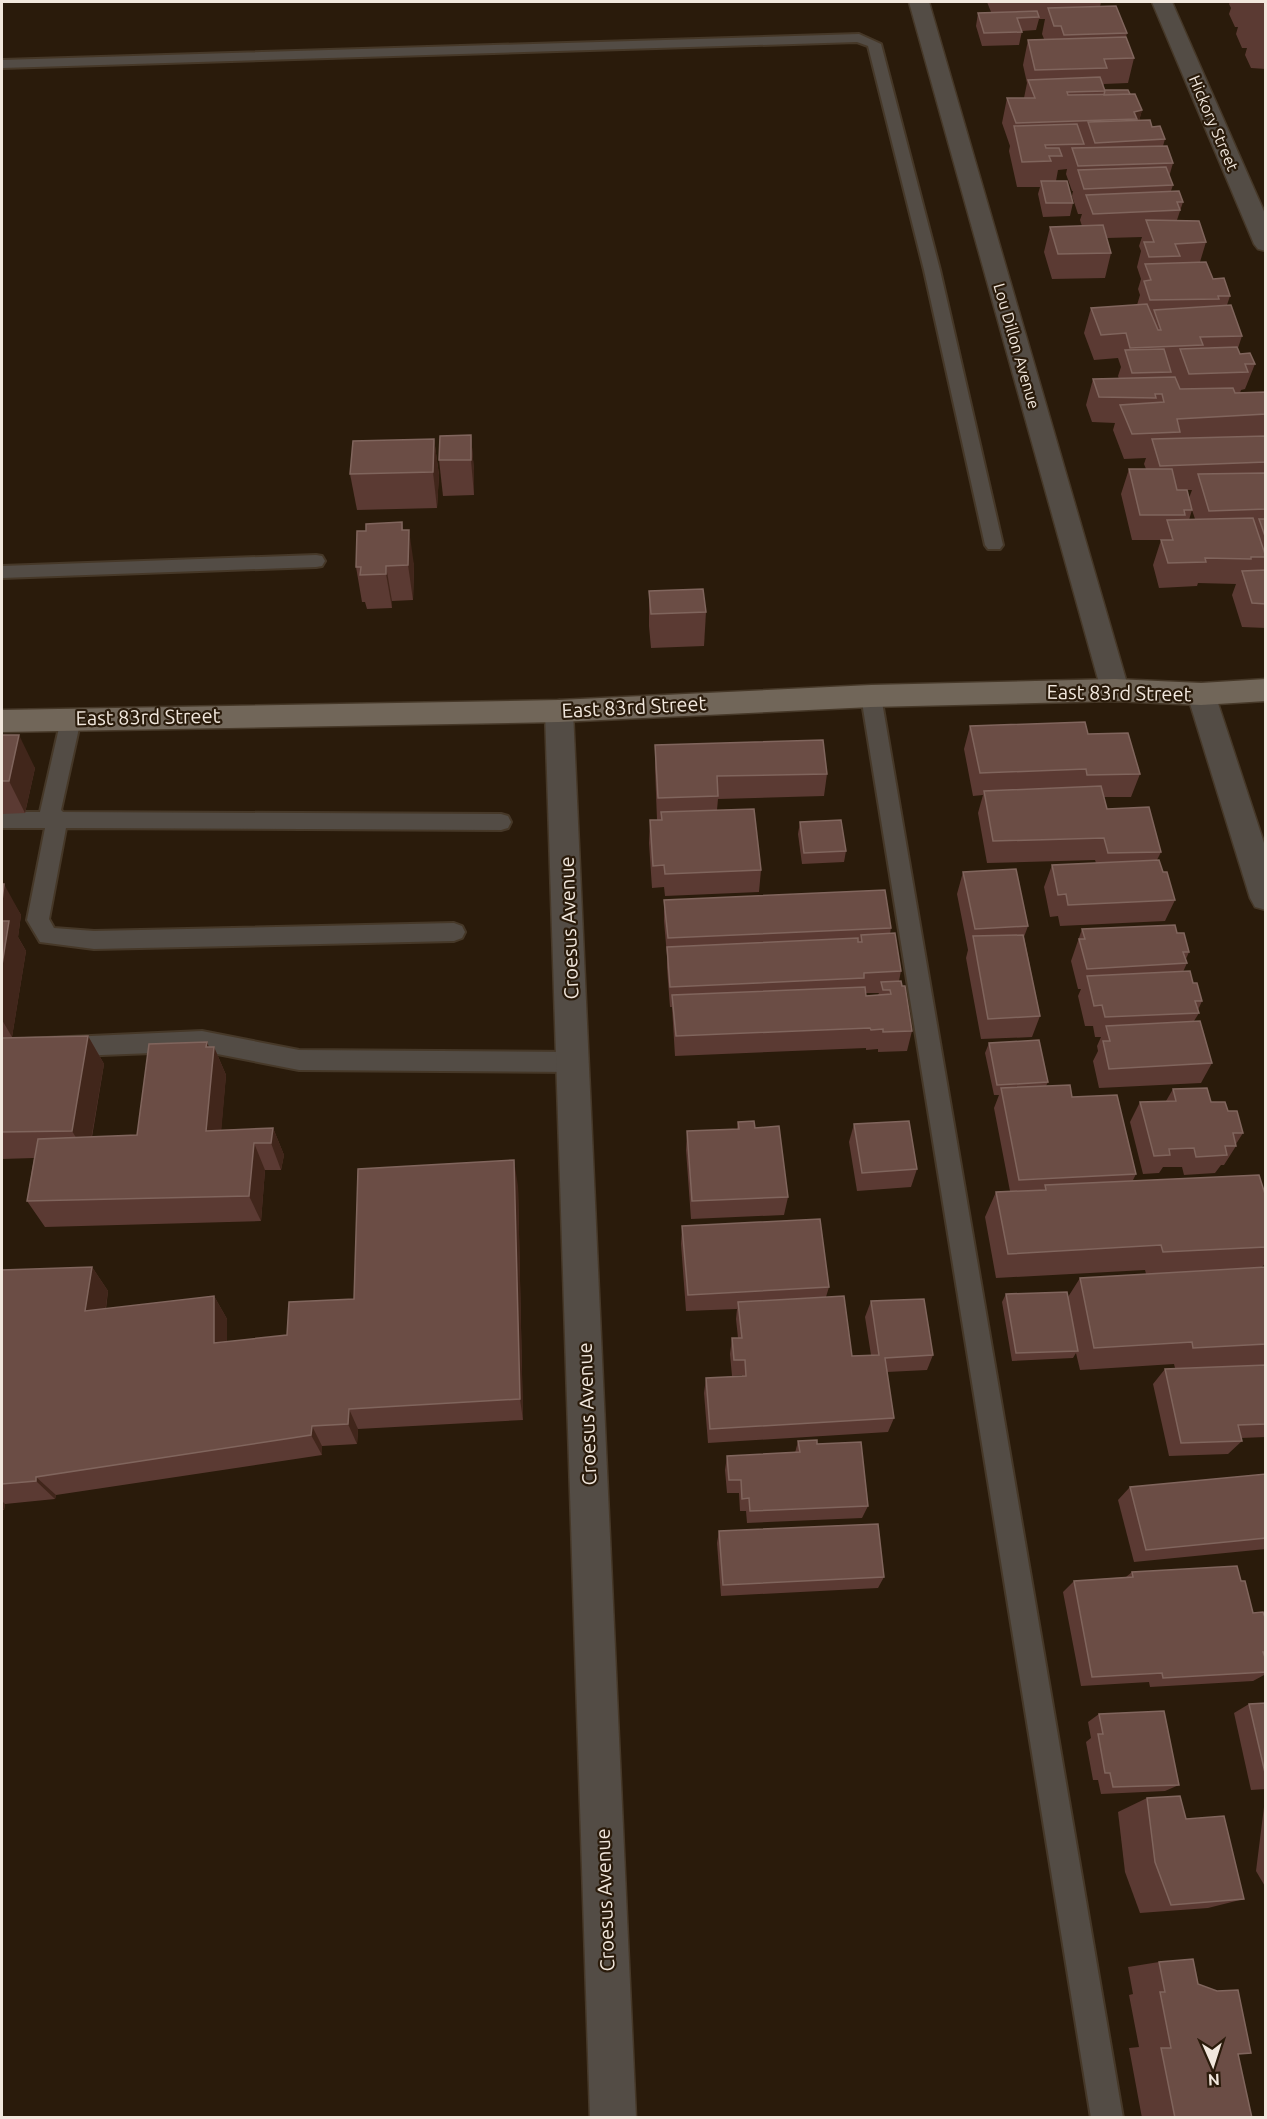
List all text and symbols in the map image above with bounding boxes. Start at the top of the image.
street label: Hickory Street [1186,73,1242,174]
street label: Lou Dillon Avenue [990,281,1044,411]
street label: East 83rd Street [1046,680,1192,705]
street label: East 83rd Street [561,691,707,722]
street label: East 83rd Street [75,704,221,729]
street label: Croesus Avenue [555,856,582,1000]
street label: Croesus Avenue [573,1342,600,1486]
street label: Croesus Avenue [591,1828,618,1972]
north arrow [1183,2035,1243,2095]
text: N [1207,2071,1220,2089]

